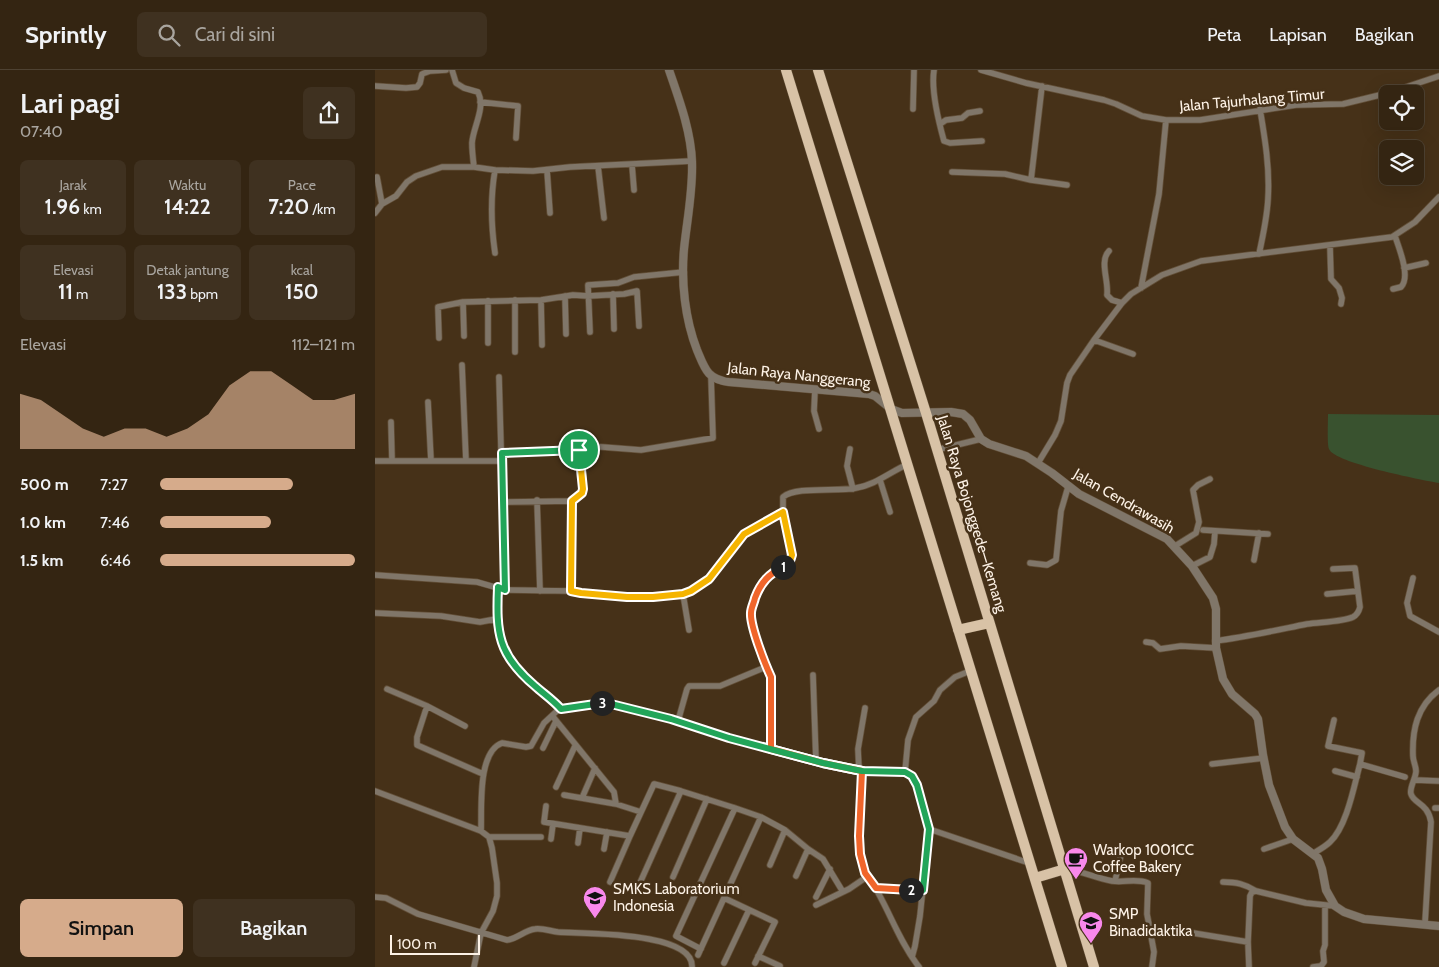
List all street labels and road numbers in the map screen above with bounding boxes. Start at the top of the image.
street label: Jalan Tajurhalang Timur [1178,85,1326,115]
street label: Jalan Raya Nanggerang [726,358,872,392]
street label: Jalan Raya Bojonggede—Kemang [933,412,1011,615]
street label: Jalan Cendrawasih [1069,464,1178,537]

